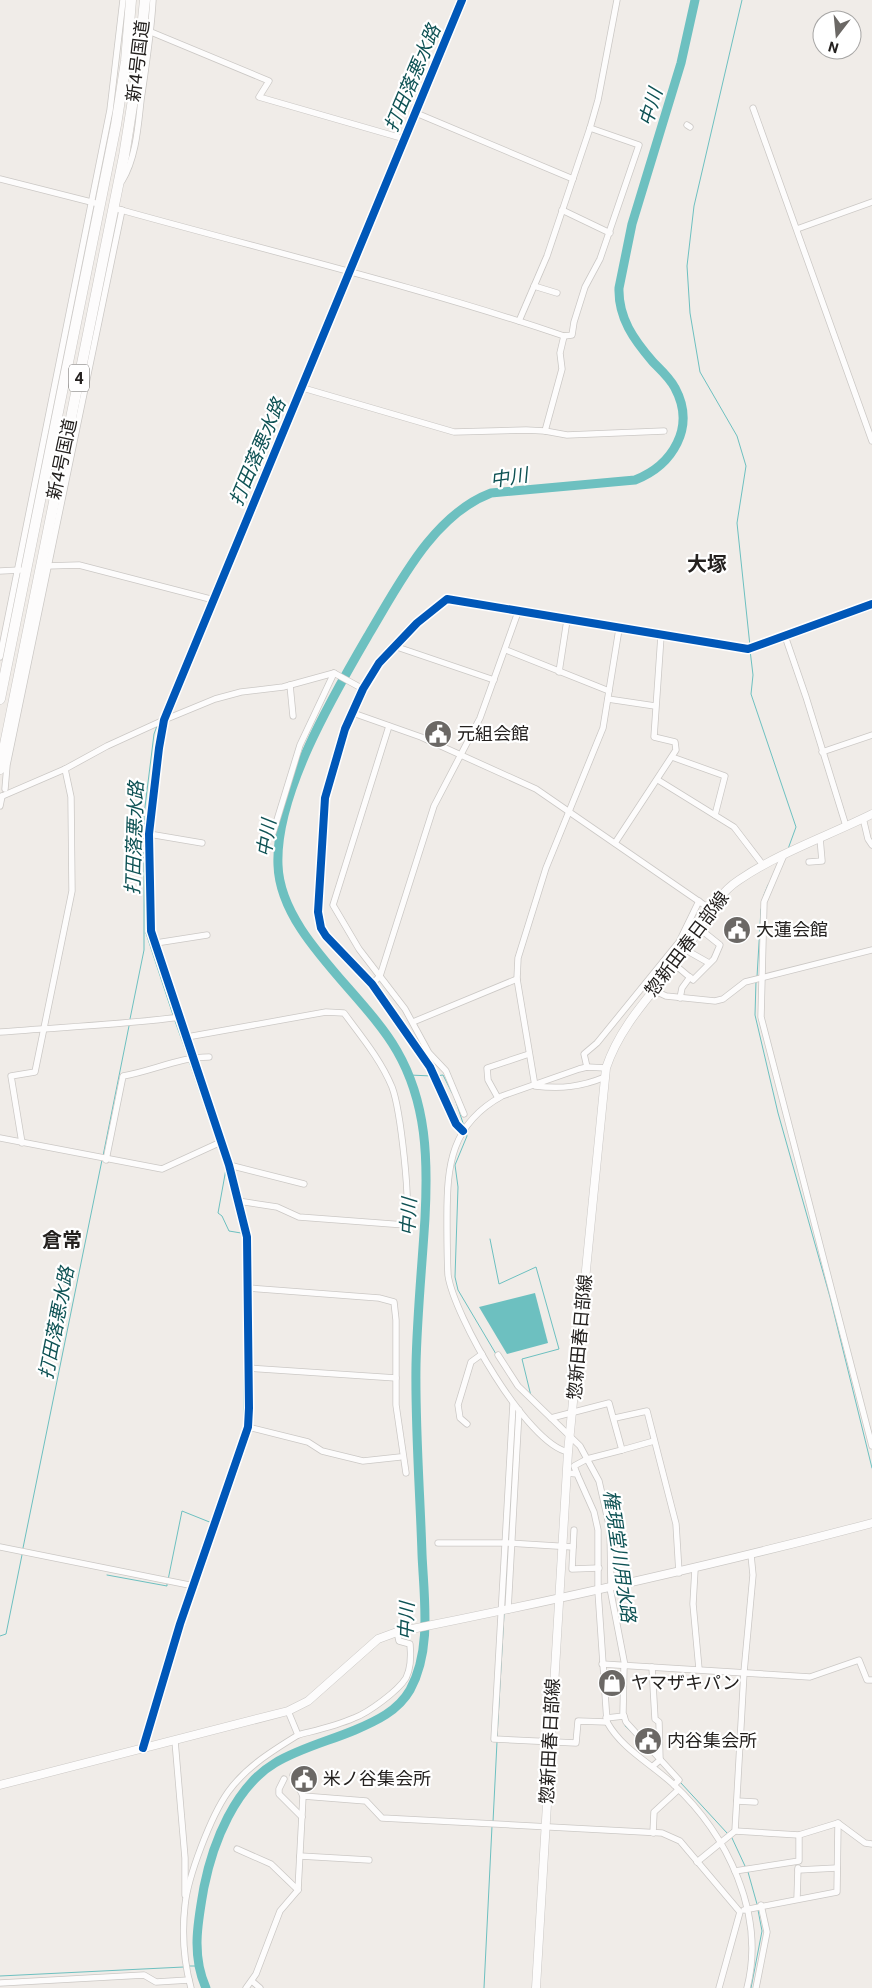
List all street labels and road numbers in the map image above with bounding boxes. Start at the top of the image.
street label: 新4号国道 [122,19,153,103]
road number: 4 [69,364,89,392]
street label: 新4号国道 [43,417,80,501]
street label: 惣新田春日部線 [640,887,733,1000]
street label: 惣新田春日部線 [564,1273,595,1401]
street label: 惣新田春日部線 [536,1678,563,1804]

